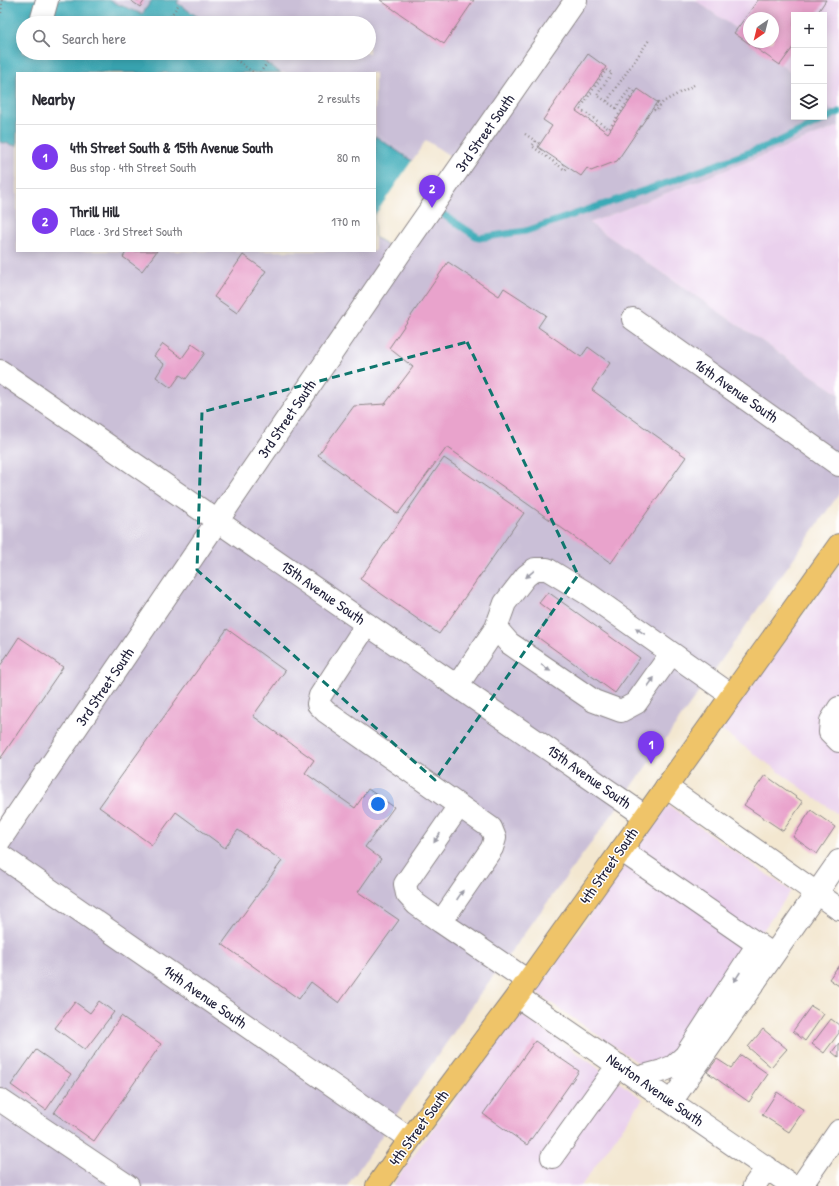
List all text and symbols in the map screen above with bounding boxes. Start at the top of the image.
north arrow [743,12,779,48]
map controls [791,12,827,120]
button: + [791,12,827,48]
search box [16,16,376,60]
icon: search [30,27,52,49]
text: Search here [62,28,126,49]
button: − [791,48,827,84]
button: layers [791,84,827,120]
text: Nearby [32,87,75,110]
text: 2 results [318,89,360,107]
street label: 3rd Street South [450,90,519,176]
text: 4th Street South & 15th Avenue South [70,137,273,158]
text: 1 [43,148,47,166]
text: 80 m [337,148,360,166]
text: Bus stop · 4th Street South [70,158,196,176]
pin: 2 [419,175,445,208]
text: Thrill Hill [70,201,119,222]
text: 2 [42,212,48,230]
text: 170 m [331,212,360,230]
text: Place · 3rd Street South [70,222,182,240]
street label: 16th Avenue South [690,354,783,427]
street label: 3rd Street South [253,375,321,462]
street label: 15th Avenue South [277,556,370,629]
one-way arrow [525,569,536,578]
one-way arrow [634,627,645,635]
street label: 3rd Street South [71,643,139,730]
one-way arrow [541,664,551,672]
one-way arrow [647,677,655,687]
pin: 1 [638,731,664,764]
street label: 15th Avenue South [543,740,636,813]
your location [368,794,388,814]
street label: 4th Street South [574,823,643,908]
one-way arrow [433,832,440,844]
one-way arrow [456,890,464,900]
street label: 14th Avenue South [159,960,251,1033]
one-way arrow [733,971,741,982]
street label: Newton Avenue South [602,1048,708,1131]
street label: 4th Street South [384,1085,453,1170]

